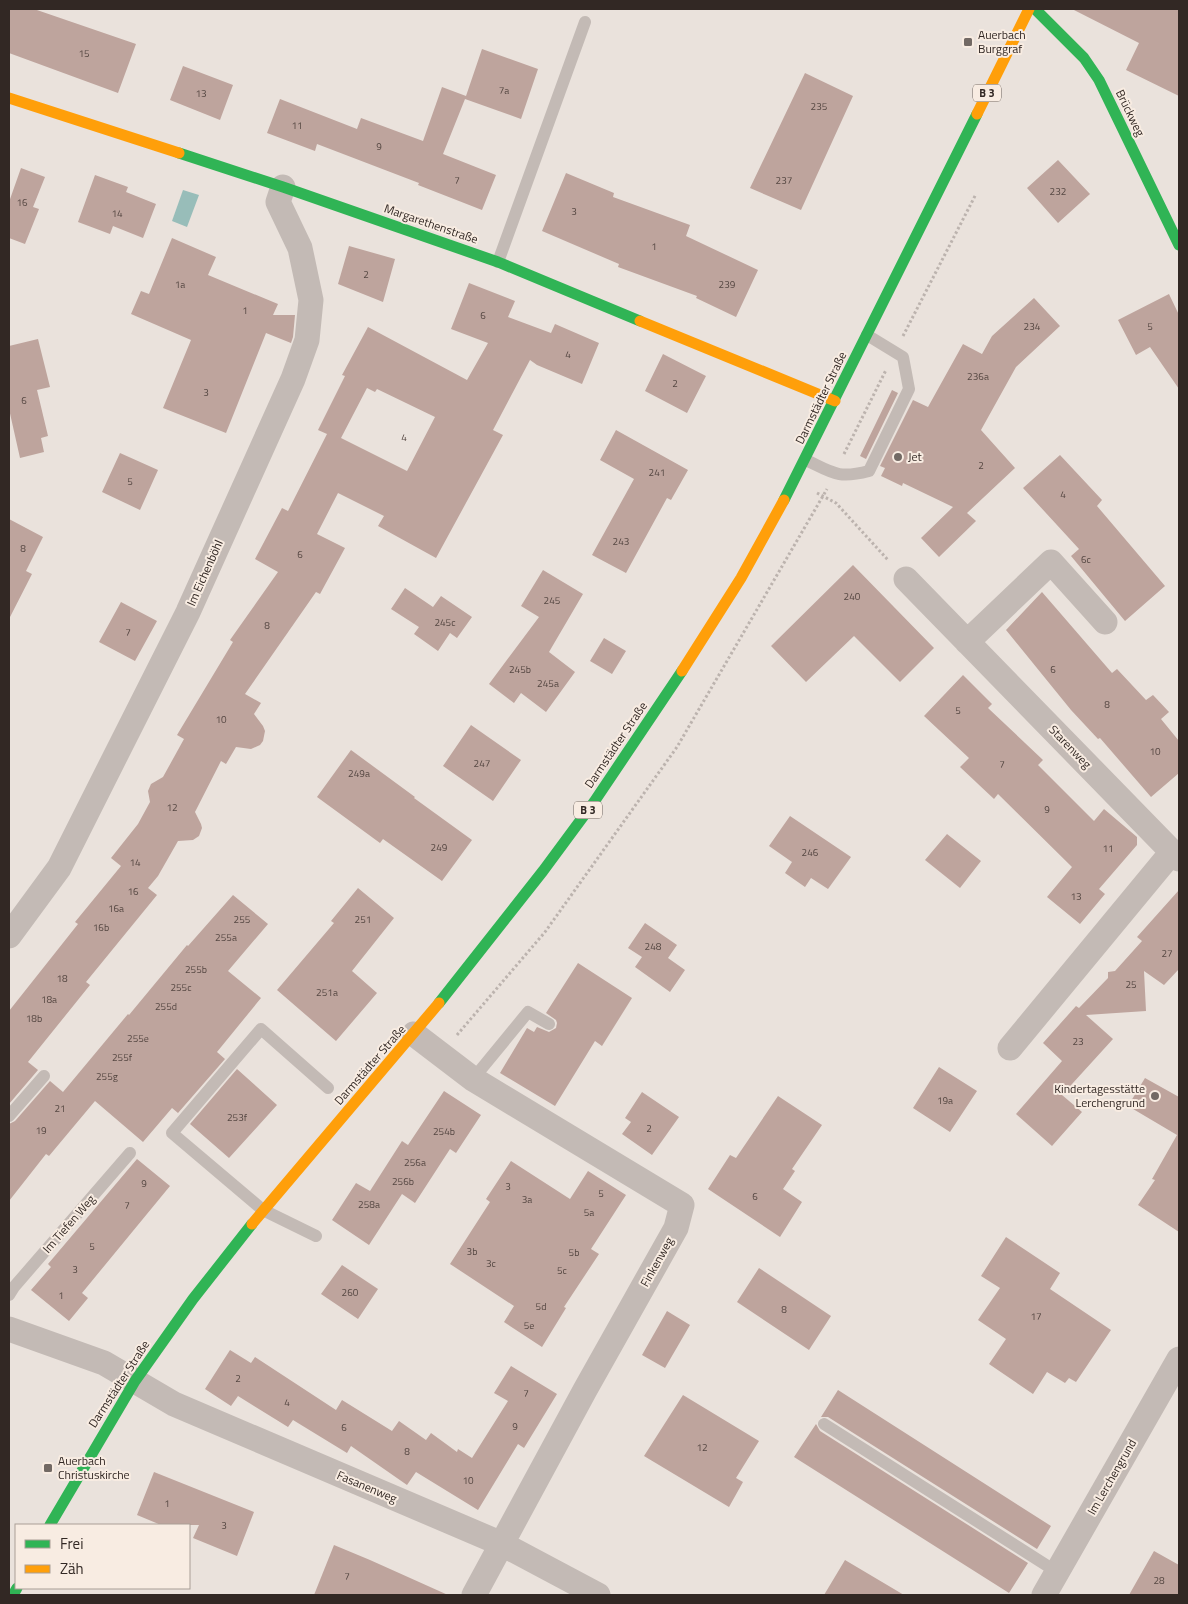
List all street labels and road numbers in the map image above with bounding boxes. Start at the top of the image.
road number: B 3 [973,85,1001,102]
street label: Brückweg [1111,86,1150,140]
street label: Margarethenstraße [382,199,481,249]
street label: Darmstädter Straße [790,348,851,447]
street label: Im Eichenböhl [181,537,228,609]
street label: Darmstädter Straße [580,698,652,792]
street label: Starenweg [1045,720,1096,773]
road number: B 3 [574,802,602,818]
street label: Darmstädter Straße [329,1020,410,1109]
street label: Im Tiefen Weg [38,1190,99,1257]
street label: Finkenweg [635,1233,678,1290]
street label: Darmstädter Straße [83,1336,154,1431]
street label: Im Lerchengrund [1082,1435,1141,1518]
street label: Fasanenweg [334,1465,400,1508]

